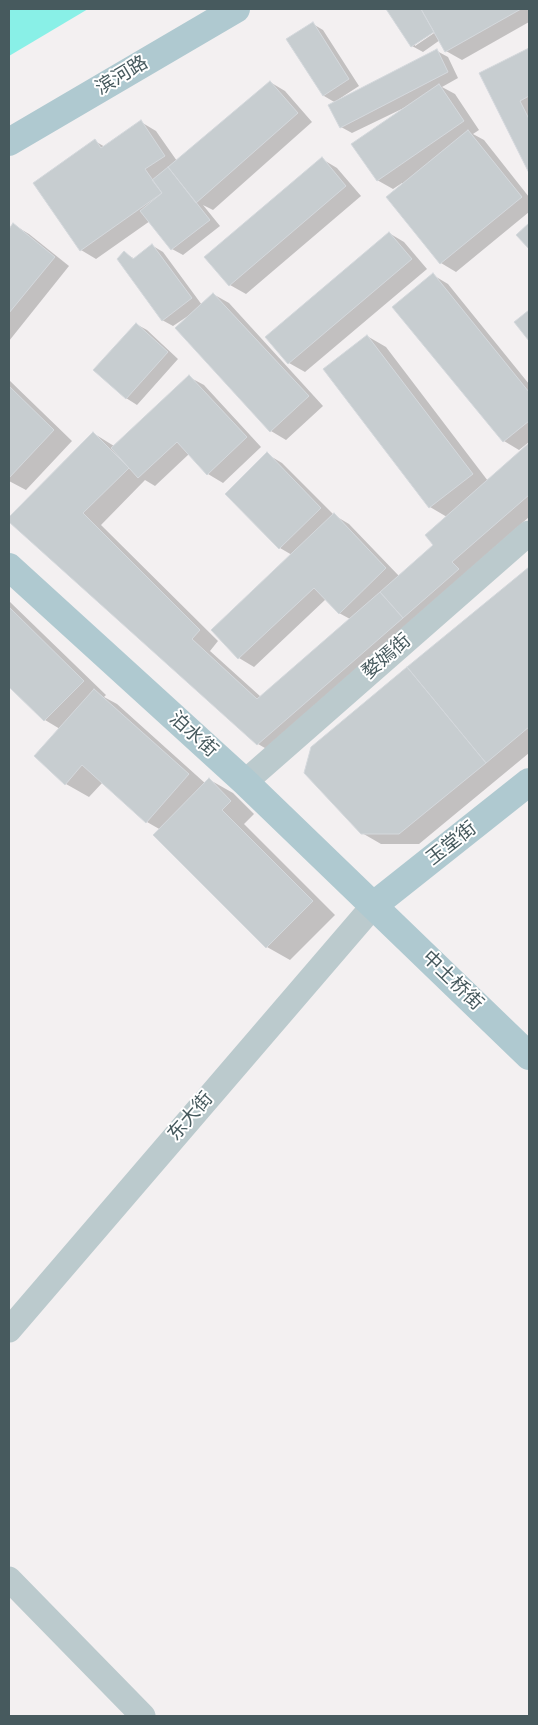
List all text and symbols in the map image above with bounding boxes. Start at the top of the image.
street label: 滨河路 [92,52,152,100]
street label: 婺嫣街 [358,630,416,684]
street label: 泊水街 [164,707,222,763]
street label: 玉堂街 [423,817,481,871]
street label: 中土桥街 [417,946,487,1016]
street label: 东大街 [164,1088,218,1146]

